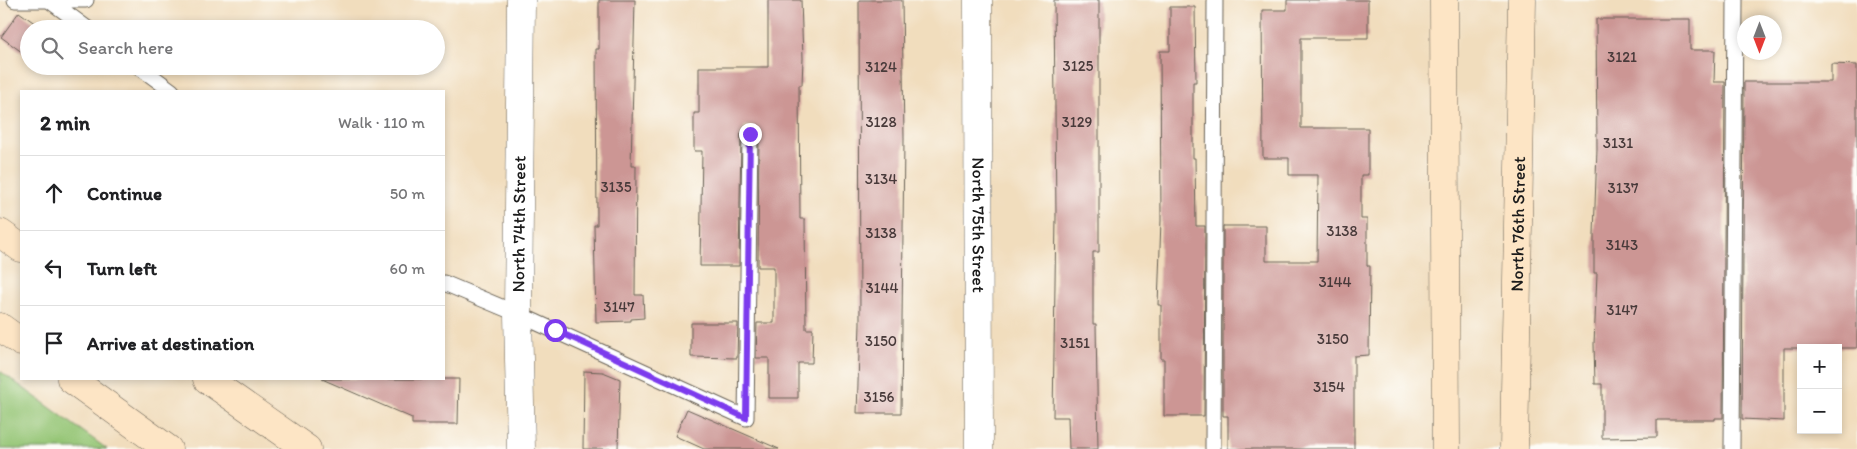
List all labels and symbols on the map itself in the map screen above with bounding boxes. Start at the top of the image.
north arrow [1737,15,1782,60]
house number: 3121 [1607,48,1637,66]
house number: 3125 [1063,57,1094,75]
house number: 3124 [865,58,897,76]
house number: 3128 [865,113,897,131]
house number: 3129 [1062,113,1093,131]
route end [739,123,762,146]
house number: 3131 [1603,134,1633,152]
street label: North 74th Street [507,155,531,292]
street label: North 76th Street [1506,156,1530,292]
street label: North 75th Street [967,157,990,293]
house number: 3134 [865,170,897,188]
house number: 3135 [600,178,632,196]
house number: 3137 [1608,179,1639,197]
house number: 3138 [1326,222,1358,240]
house number: 3138 [865,224,897,242]
house number: 3143 [1606,236,1638,254]
house number: 3144 [1318,273,1352,291]
house number: 3144 [865,279,899,297]
house number: 3147 [603,298,635,316]
house number: 3147 [1606,301,1638,319]
route start [544,319,567,342]
house number: 3150 [1317,330,1349,348]
house number: 3150 [865,332,897,350]
house number: 3151 [1060,334,1090,352]
house number: 3154 [1313,378,1345,396]
house number: 3156 [864,388,895,406]

